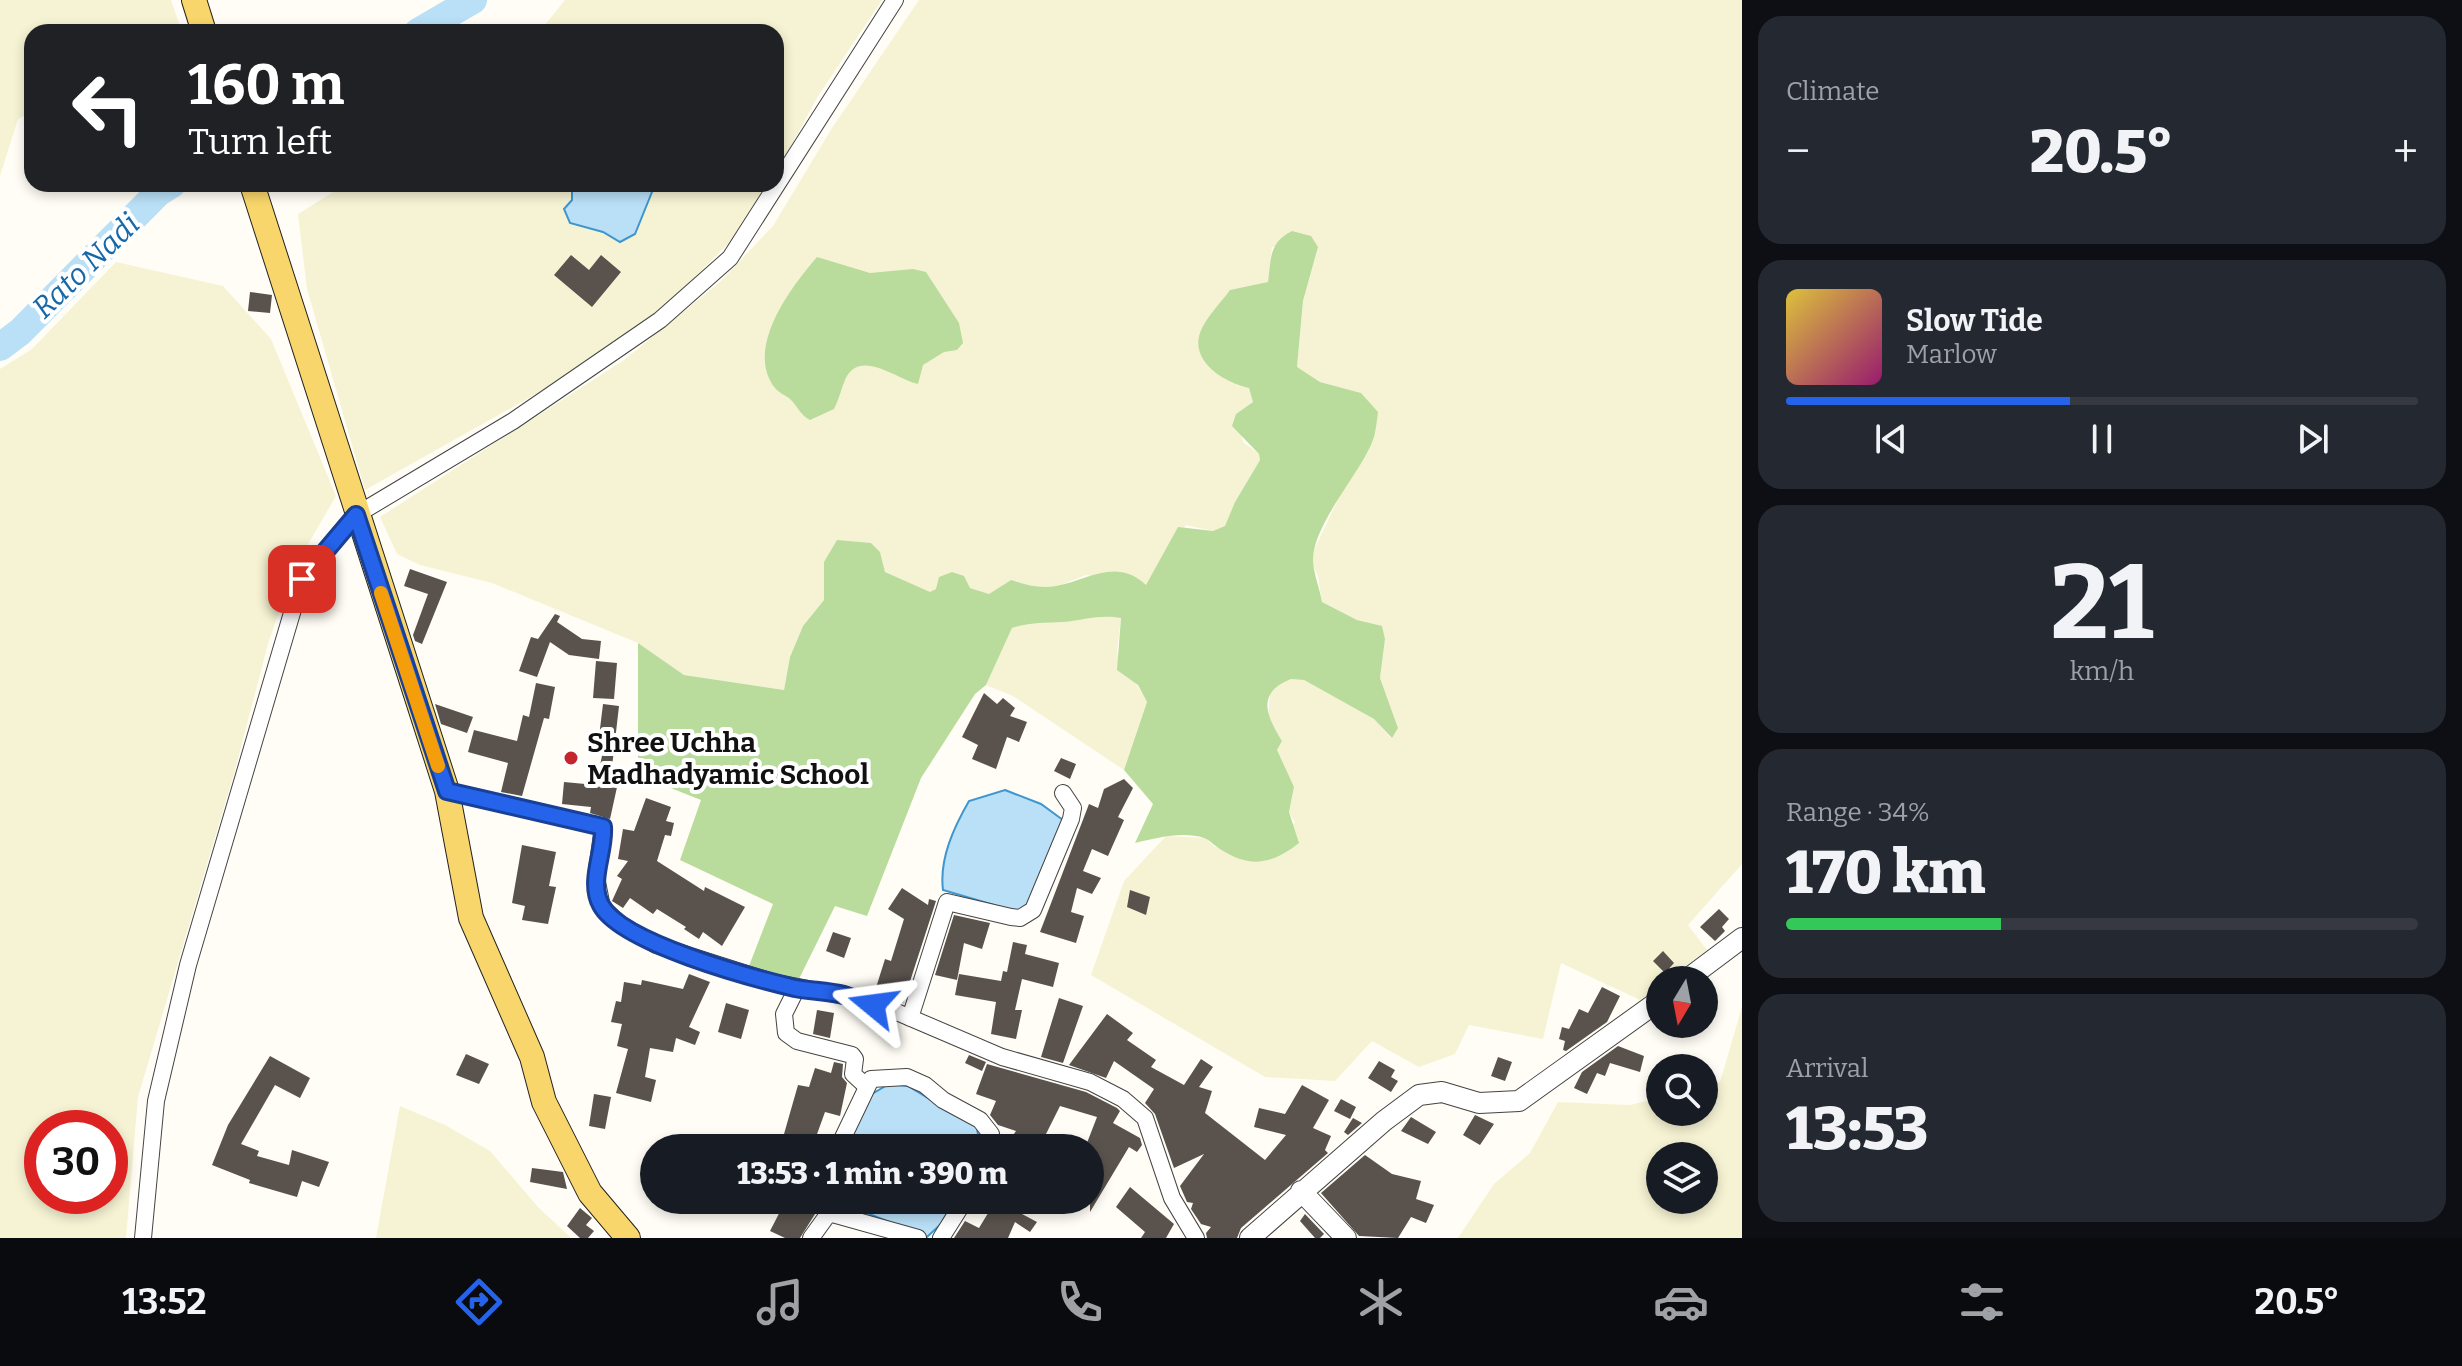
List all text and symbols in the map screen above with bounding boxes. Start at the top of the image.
text: 160 m [188,52,344,119]
icon: left [56,56,160,160]
text: Climate [1786,76,1880,107]
text: 20.5° [2030,116,2173,188]
text: Turn left [188,120,332,164]
text: − [1786,125,1810,178]
text: + [2393,125,2418,178]
water label: Rato Nadi [25,206,147,326]
text: Slow Tide [1906,303,2043,339]
text: Marlow [1906,339,1997,370]
icon: previous [1869,417,1913,461]
icon: pause [2080,417,2124,461]
icon: next [2291,417,2335,461]
text: 21 [2050,541,2154,666]
pin [268,545,336,613]
icon: arrive [280,557,324,601]
text: km/h [2070,656,2134,687]
place label: Shree Uchha Madhadyamic School [587,726,869,791]
marker: Shree Uchha Madhadyamic School [562,749,580,767]
text: Range · 34% [1786,797,1930,828]
text: 170 km [1786,837,1985,909]
position arrow [831,963,915,1047]
north arrow [1646,966,1718,1038]
map controls [1646,966,1718,1214]
text: Arrival [1786,1053,1868,1084]
button: search [1646,1054,1718,1126]
text: 13:53 [1786,1093,1928,1165]
speed limit sign: 30 [24,1110,128,1214]
button: layers [1646,1142,1718,1214]
text: 13:53 · 1 min · 390 m [737,1156,1007,1192]
icon: directions [451,1274,507,1330]
icon: music [752,1274,808,1330]
icon: phone [1052,1274,1108,1330]
icon: climate [1353,1274,1409,1330]
icon: car [1653,1274,1709,1330]
icon: filters [1954,1274,2010,1330]
text: 13:52 [122,1280,206,1324]
text: 20.5° [2255,1280,2340,1324]

